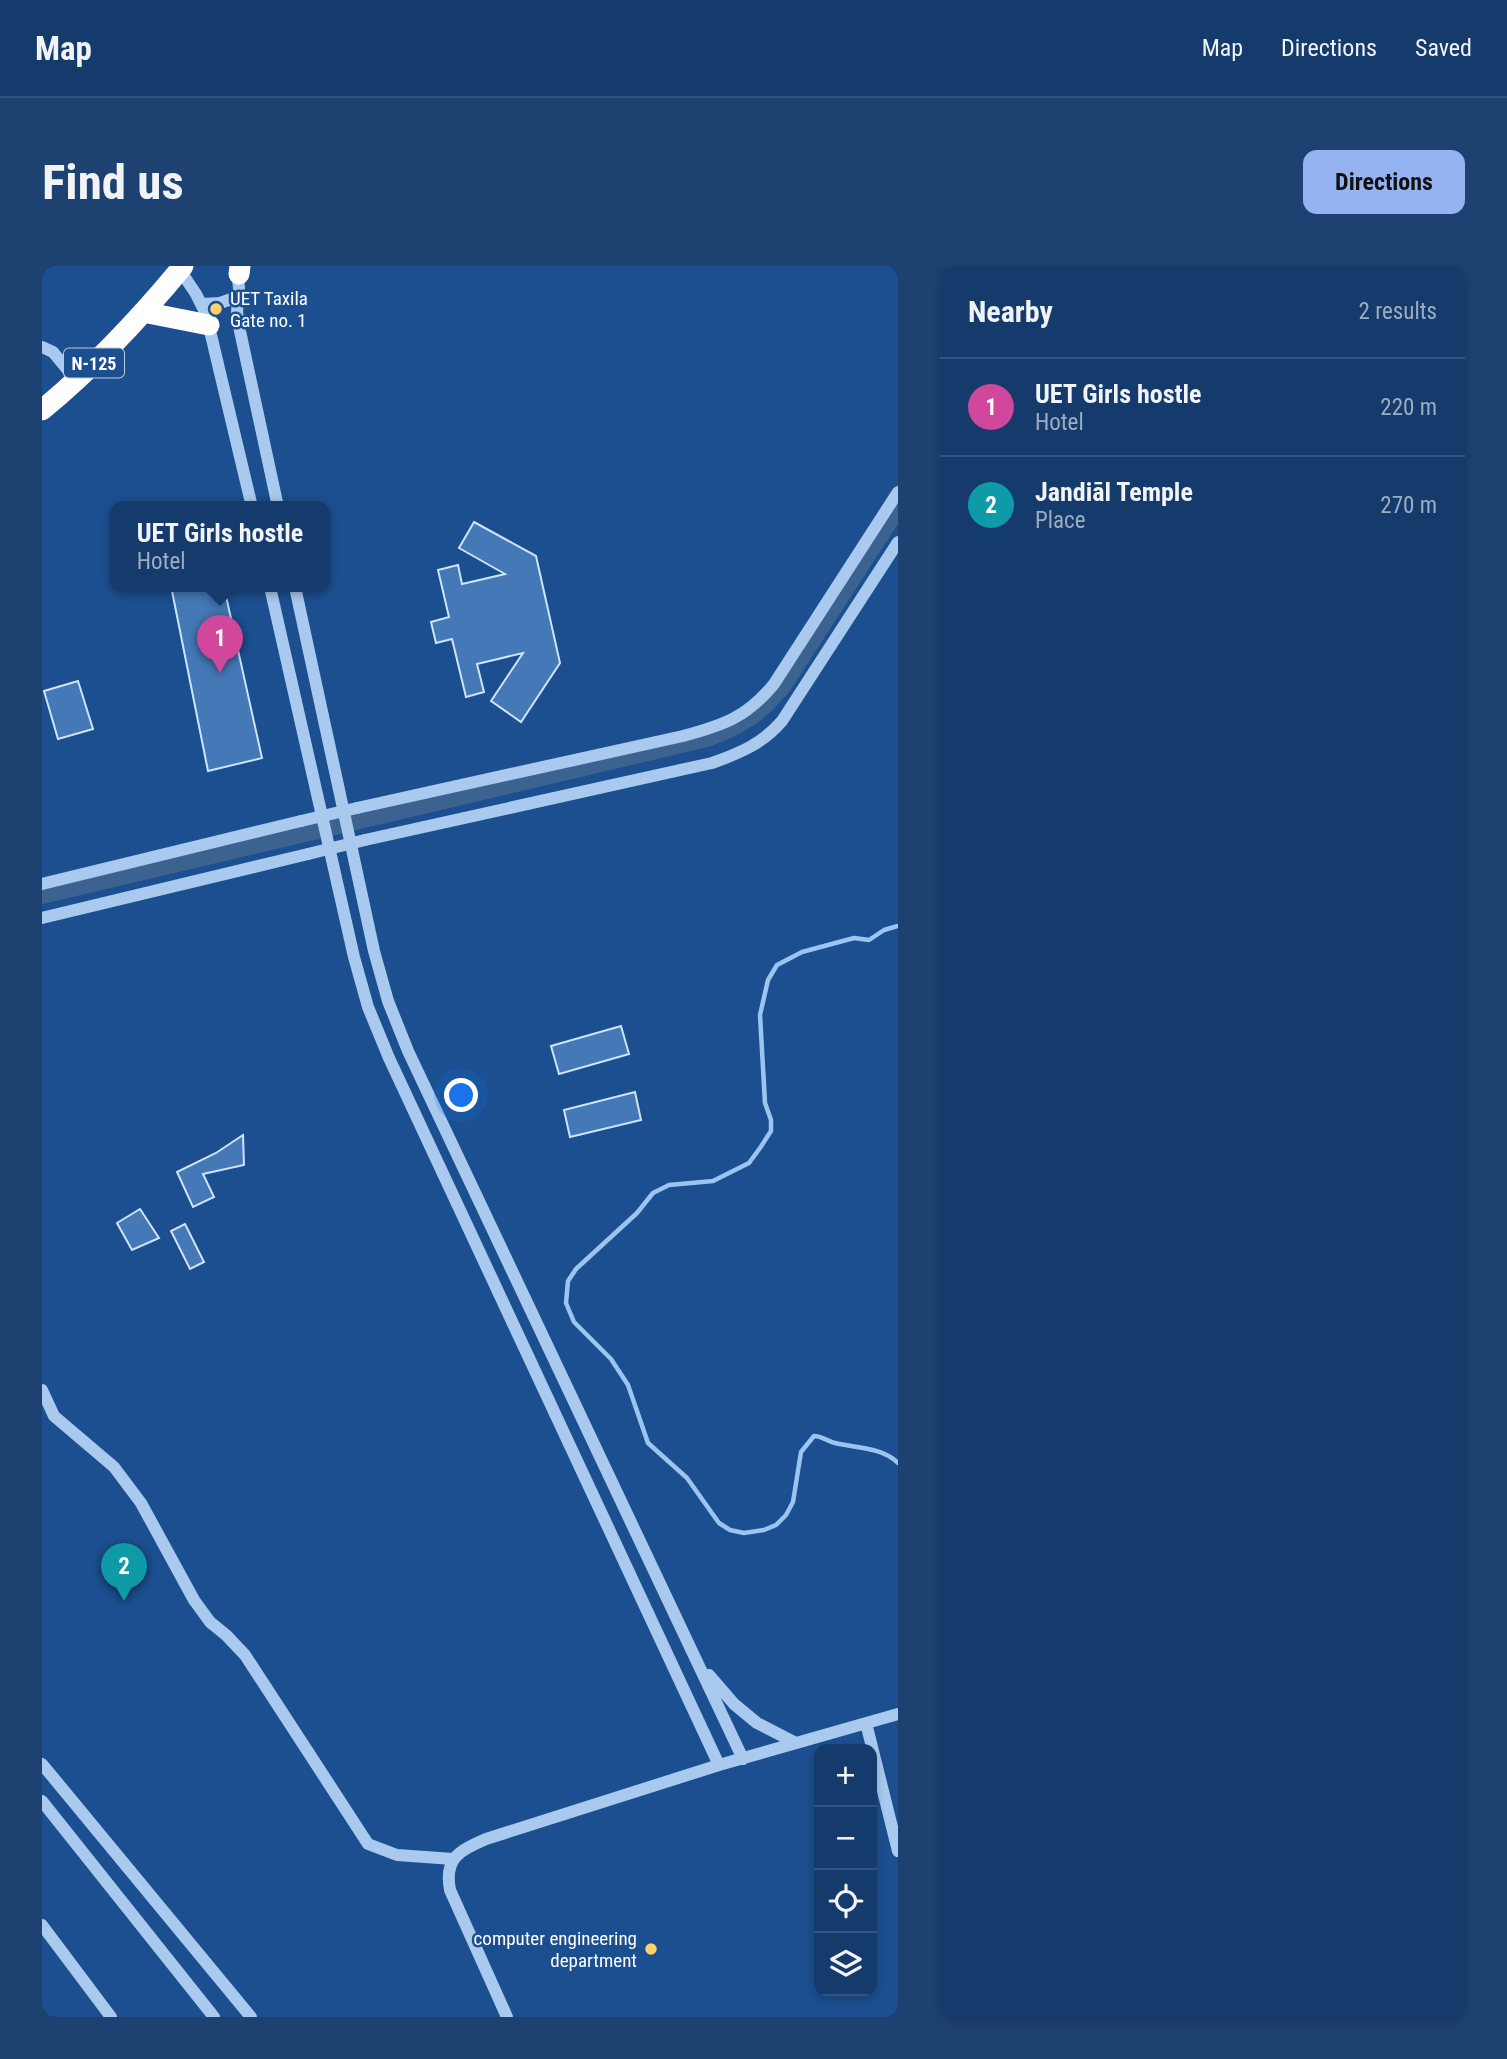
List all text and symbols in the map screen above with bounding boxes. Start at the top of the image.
text: Map [35,29,92,68]
text: Map [1202,34,1243,62]
text: Directions [1281,34,1377,62]
text: Saved [1415,34,1472,62]
button: Directions [1303,150,1465,214]
text: Find us [42,154,184,211]
place label: UET Taxila Gate no. 1 [230,287,308,332]
text: Nearby [968,294,1053,329]
text: 2 results [1359,298,1437,325]
marker: UET Taxila Gate no. 1 [208,301,224,317]
road number: N-125 [64,348,124,378]
text: UET Girls hostle [1035,379,1201,409]
text: 1 [985,394,997,421]
text: 220 m [1380,394,1437,421]
text: Hotel [1035,409,1084,436]
text: Jandiāl Temple [1035,477,1193,507]
text: 2 [985,492,997,519]
text: 270 m [1380,492,1437,519]
popup [110,501,330,592]
text: Place [1035,507,1085,534]
text: UET Girls hostle [137,518,303,548]
text: Hotel [137,548,185,575]
pin: 1 [197,615,243,673]
your location [444,1078,478,1112]
pin: 2 [101,1543,147,1601]
map controls [814,1744,877,1996]
button: + [814,1744,877,1807]
button: − [814,1807,877,1870]
button: locate [814,1870,877,1933]
place label: computer engineering department [474,1927,637,1972]
button: layers [814,1933,877,1996]
marker: computer engineering department [643,1941,659,1957]

